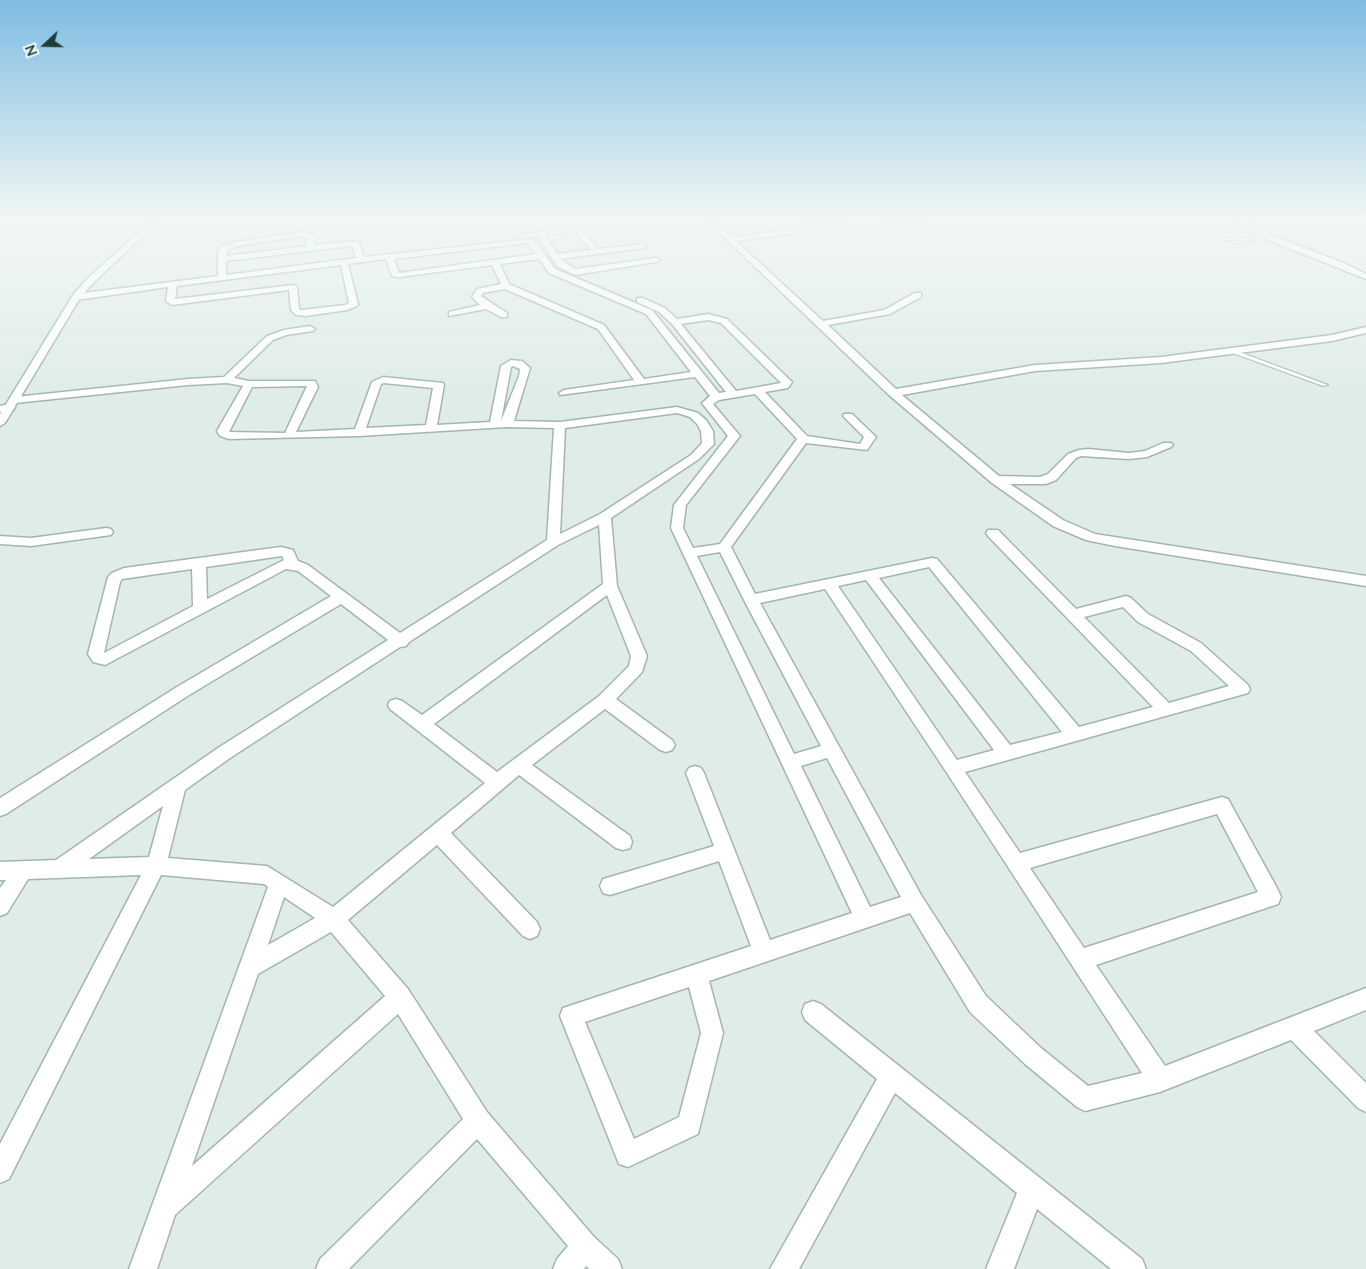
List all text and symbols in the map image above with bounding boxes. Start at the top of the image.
north arrow [20,20,70,70]
text: N [21,42,40,59]

